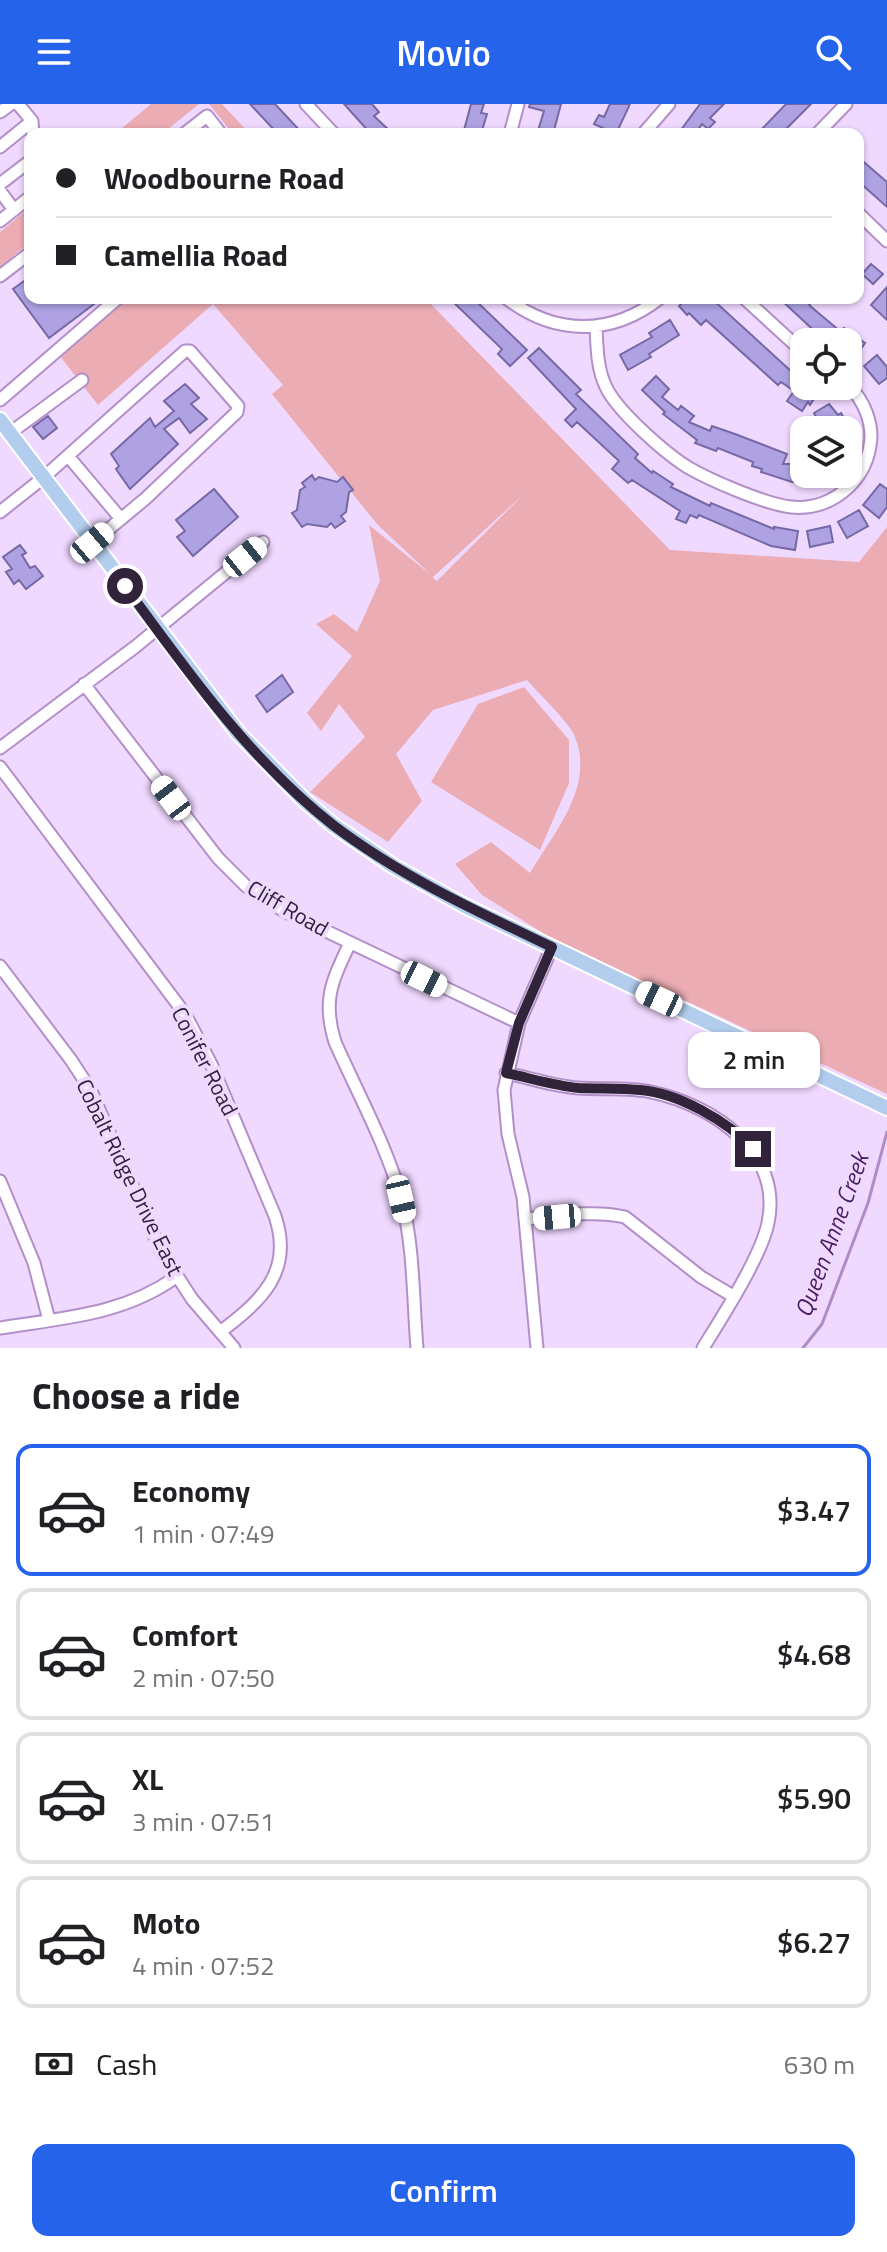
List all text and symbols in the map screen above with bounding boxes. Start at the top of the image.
text: Movio [396,25,491,80]
icon: menu [32,30,76,74]
icon: search [811,30,855,74]
text: Woodbourne Road [104,155,344,201]
text: Camellia Road [104,232,288,278]
map controls [790,328,862,488]
button: locate [790,328,862,400]
button: layers [790,416,862,488]
car [66,518,118,568]
car [219,533,271,581]
route start [107,568,143,604]
car [147,772,195,824]
street label: Cliff Road [241,871,335,945]
car [397,958,451,1000]
car [632,978,686,1020]
street label: Conifer Road [163,1001,247,1121]
callout: 2 min [687,1033,819,1089]
text: 2 min [723,1040,785,1079]
street label: Cobalt Ridge Drive East [68,1073,193,1281]
route end [735,1131,771,1167]
water label: Queen Anne Creek [785,1144,879,1322]
car [384,1173,418,1225]
car [532,1203,582,1231]
text: Choose a ride [32,1368,240,1423]
text: Economy [132,1468,250,1514]
icon: car [36,1474,108,1546]
text: $3.47 [777,1487,851,1533]
text: 1 min · 07:49 [132,1514,275,1553]
text: Comfort [132,1612,238,1658]
icon: car [36,1618,108,1690]
text: $4.68 [777,1631,851,1677]
text: 2 min · 07:50 [132,1658,275,1697]
text: XL [132,1756,163,1802]
icon: car [36,1762,108,1834]
text: $5.90 [777,1775,851,1821]
text: 3 min · 07:51 [132,1802,275,1841]
text: Moto [132,1900,200,1946]
icon: car [36,1906,108,1978]
text: $6.27 [777,1919,851,1965]
text: 4 min · 07:52 [132,1946,275,1985]
text: Cash [96,2041,157,2087]
icon: cash [32,2042,76,2086]
text: 630 m [784,2045,855,2084]
button: Confirm [32,2144,855,2236]

